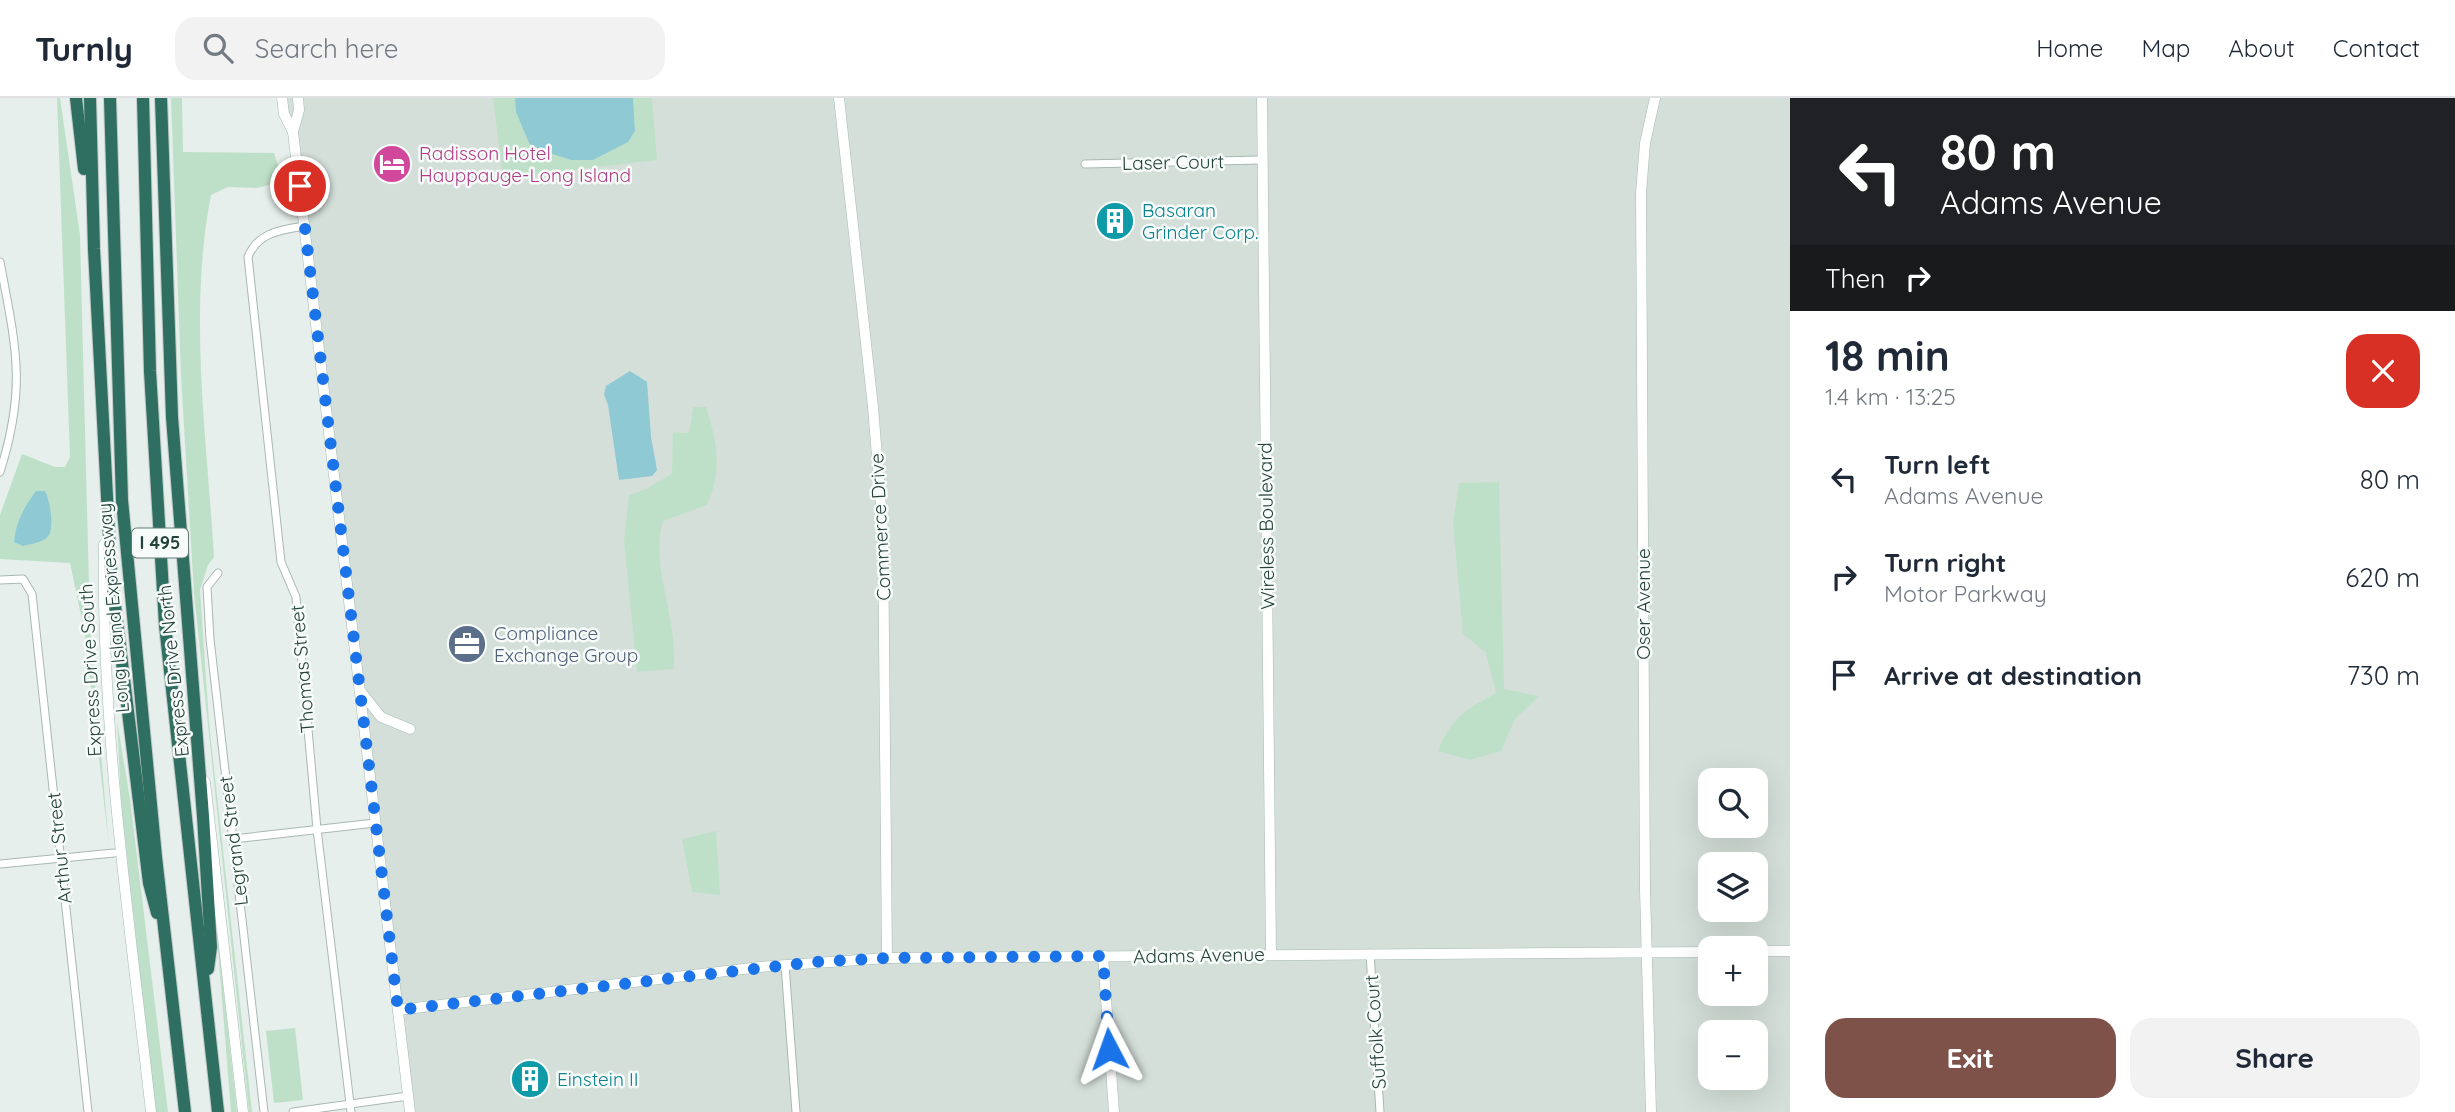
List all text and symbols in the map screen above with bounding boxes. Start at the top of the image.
search box [175,17,665,80]
text: Turnly [35,28,133,69]
icon: search [199,29,237,67]
text: Search here [255,32,398,65]
text: Home [2036,33,2103,63]
text: Map [2141,33,2190,63]
text: About [2228,33,2295,63]
text: Contact [2333,33,2420,63]
text: 80 m [1940,121,2056,182]
icon: left [1825,126,1916,217]
place label: Radisson Hotel Hauppauge-Long Island [419,141,631,187]
hotel icon: Radisson Hotel Hauppauge-Long Island [371,143,413,185]
street label: Laser Court [1122,149,1224,175]
pin [270,156,330,216]
icon: arrive [281,167,319,205]
text: Adams Avenue [1940,182,2162,222]
place label: Basaran Grinder Corp. [1142,198,1258,244]
building icon: Basaran Grinder Corp. [1094,200,1136,242]
icon: right [1899,259,1937,297]
text: Then [1825,262,1885,295]
text: 18 min [1825,329,1950,382]
button: close [2346,334,2420,408]
text: 1.4 km · 13:25 [1825,382,1956,411]
street label: Wireless Boulevard [1253,442,1279,610]
text: Turn left [1884,448,1991,481]
street label: Commerce Drive [864,453,896,601]
icon: left [1825,460,1863,498]
text: 80 m [2360,463,2420,496]
text: Adams Avenue [1884,481,2043,510]
street label: Long Island Expressway [92,502,134,714]
road number: I 495 [132,528,188,558]
text: Turn right [1884,546,2006,579]
street label: Oser Avenue [1631,548,1655,660]
icon: right [1825,558,1863,596]
text: 620 m [2345,561,2420,594]
text: Motor Parkway [1884,579,2047,608]
street label: Express Drive South [73,583,107,757]
street label: Express Drive North [152,584,194,758]
street label: Thomas Street [284,604,320,734]
place label: Compliance Exchange Group [494,621,638,667]
office icon: Compliance Exchange Group [446,623,488,665]
icon: arrive [1825,656,1863,694]
text: Arrive at destination [1884,659,2142,692]
text: 730 m [2347,659,2420,692]
map controls [1698,768,1768,1090]
button: search [1698,768,1768,838]
street label: Legrand Street [213,775,253,907]
street label: Arthur Street [41,791,77,905]
button: layers [1698,852,1768,922]
button: + [1698,936,1768,1006]
street label: Adams Avenue [1133,942,1265,968]
street label: Suffolk Court [1359,974,1391,1090]
position arrow [1072,1012,1146,1086]
button: Exit [1825,1018,2116,1098]
button: Share [2130,1018,2420,1098]
button: − [1698,1020,1768,1090]
building icon: Einstein II [509,1058,551,1100]
place label: Einstein II [557,1067,639,1091]

